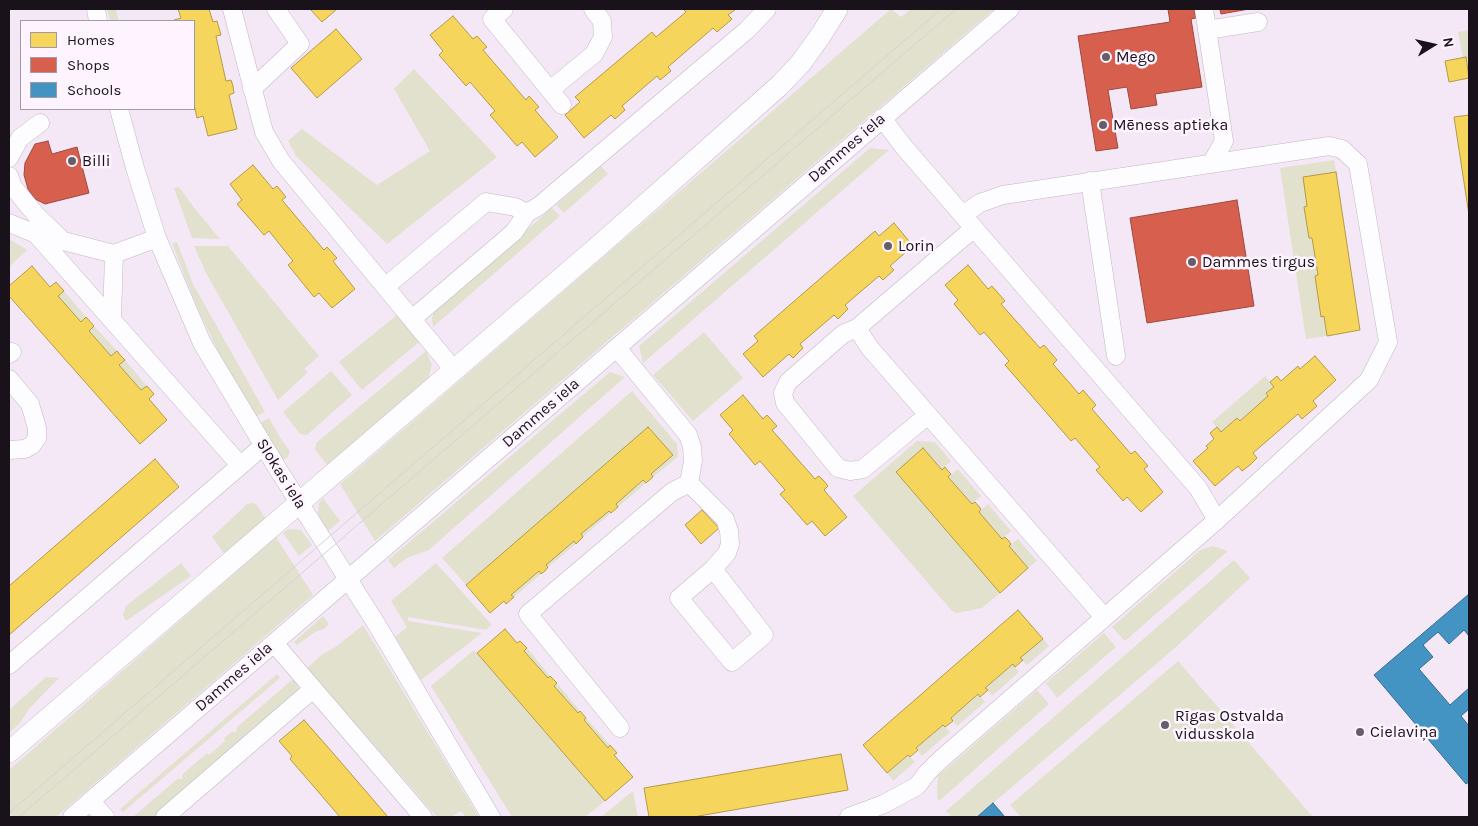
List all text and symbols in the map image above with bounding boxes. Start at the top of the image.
legend [20,20,195,110]
north arrow [1408,20,1458,70]
text: Homes [67,31,115,49]
text: N [1439,36,1458,49]
place label: Mego [1116,47,1156,67]
marker: Mego [1100,51,1112,63]
text: Shops [67,56,110,74]
text: Schools [67,81,121,99]
street label: Dammes iela [804,109,890,187]
place label: Mēness aptieka [1113,115,1228,135]
marker: Mēness aptieka [1097,119,1109,131]
place label: Billi [82,151,110,171]
marker: Billi [66,155,78,167]
place label: Lorin [898,236,934,256]
marker: Lorin [882,240,894,252]
place label: Dammes tirgus [1202,252,1315,272]
marker: Dammes tirgus [1186,256,1198,268]
street label: Dammes iela [498,374,584,452]
street label: Slokas iela [252,435,310,513]
street label: Dammes iela [191,638,277,716]
place label: Rīgas Ostvalda vidusskola [1175,706,1284,744]
marker: Rīgas Ostvalda vidusskola [1159,719,1171,731]
place label: Cielaviņa [1370,722,1437,742]
marker: Cielaviņa [1354,726,1366,738]

